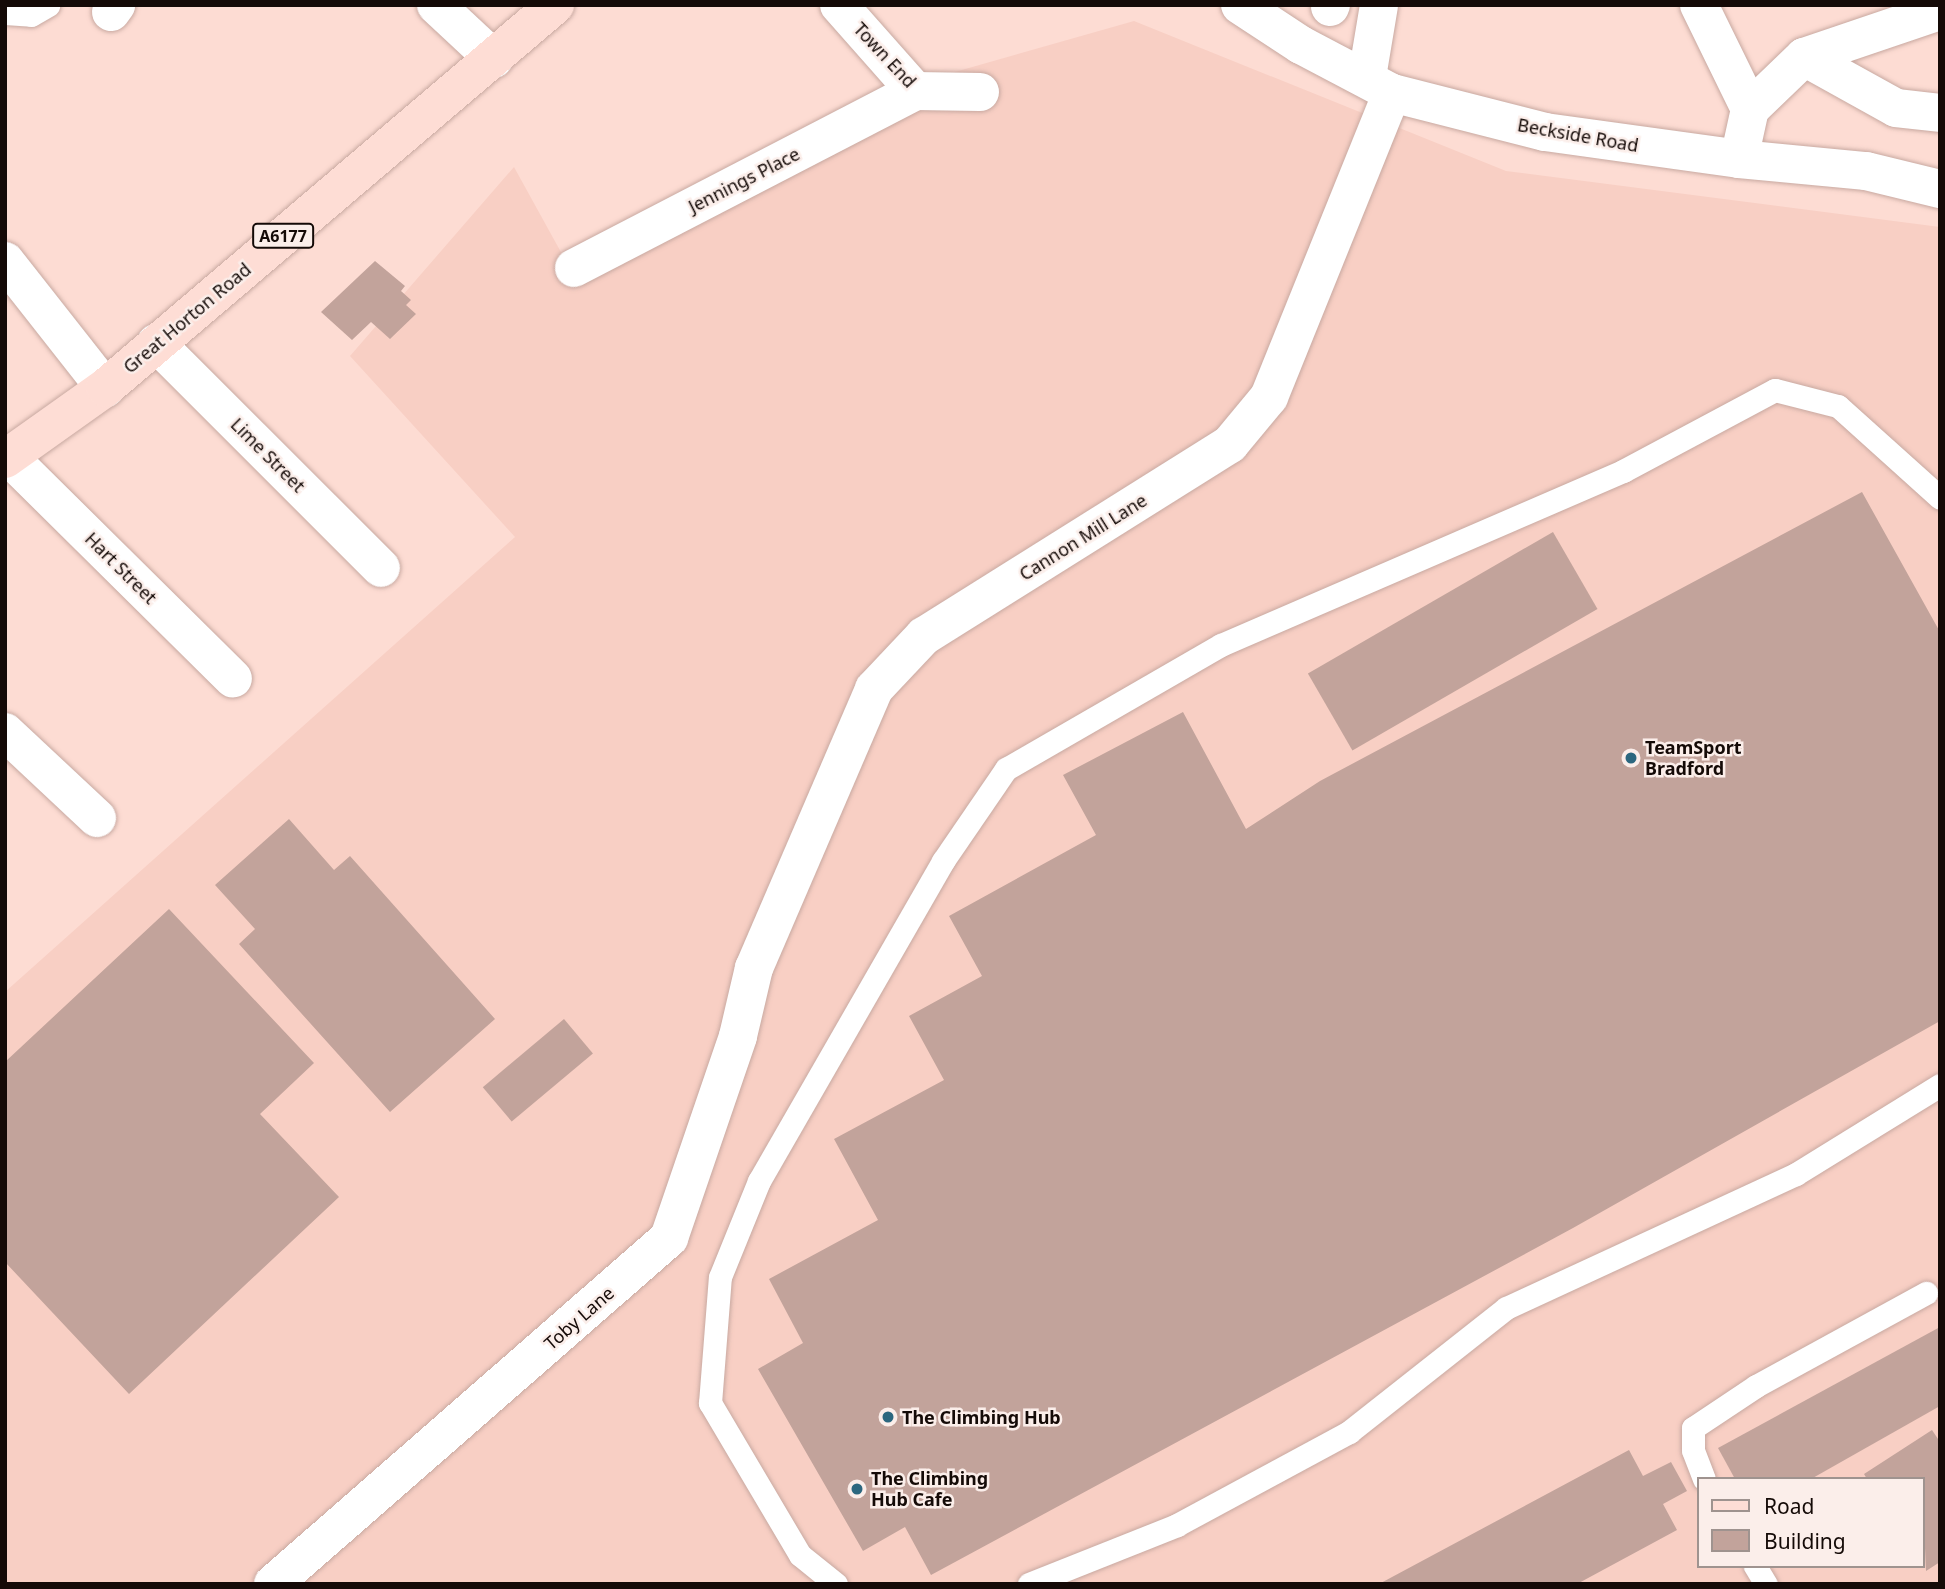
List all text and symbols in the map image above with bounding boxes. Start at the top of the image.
street label: Town End [849,18,921,92]
street label: Beckside Road [1516,114,1640,156]
street label: Jennings Place [685,143,803,217]
road number: A6177 [252,224,314,248]
street label: Great Horton Road [119,258,255,378]
street label: Lime Street [226,413,310,497]
street label: Cannon Mill Lane [1015,489,1151,585]
street label: Hart Street [81,528,161,608]
place label: TeamSport Bradford [1645,737,1742,780]
marker: TeamSport Bradford [1623,750,1639,766]
street label: Toby Lane [540,1282,618,1354]
place label: The Climbing Hub [902,1406,1061,1428]
marker: The Climbing Hub [880,1409,896,1425]
place label: The Climbing Hub Cafe [871,1468,988,1510]
legend [1696,1477,1924,1568]
marker: The Climbing Hub Cafe [849,1481,865,1497]
text: Road [1764,1492,1814,1520]
text: Building [1764,1527,1846,1555]

